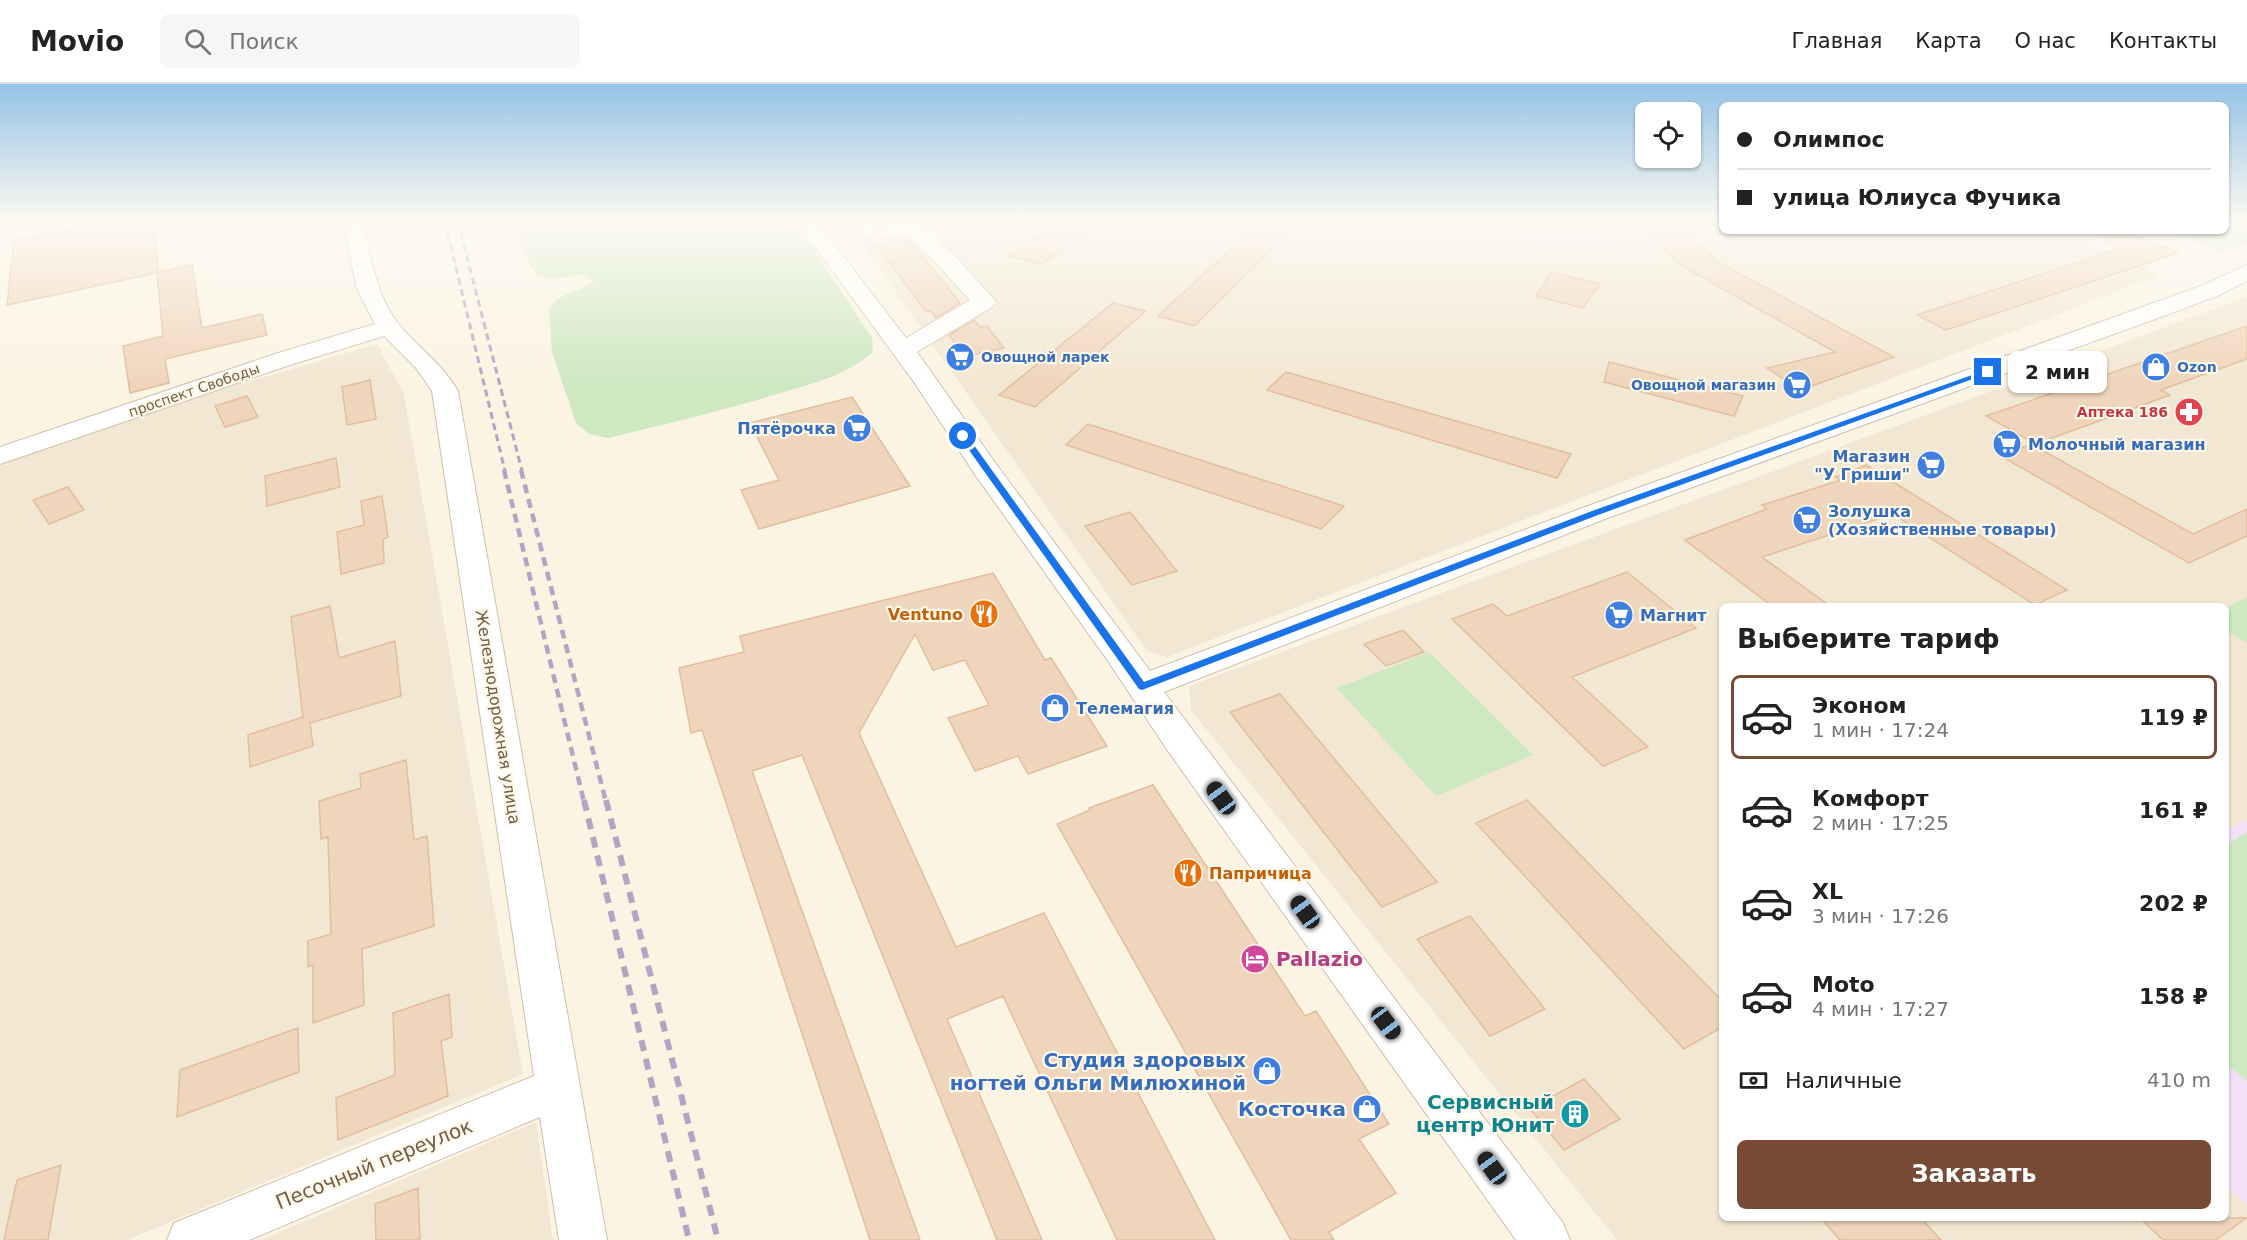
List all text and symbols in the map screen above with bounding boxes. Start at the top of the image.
search box [160,14,580,68]
text: Movio [30,25,124,58]
icon: search [181,25,214,58]
text: Поиск [229,29,299,54]
text: Главная [1792,29,1882,53]
text: Карта [1915,29,1982,53]
text: О нас [2015,29,2076,53]
text: Контакты [2109,29,2217,53]
map controls [1635,102,1701,168]
button: locate [1635,102,1701,168]
text: Олимпос [1773,127,1885,152]
text: улица Юлиуса Фучика [1773,185,2061,210]
supermarket icon: Овощной ларек [944,341,976,373]
place label: Овощной ларек [981,349,1110,365]
callout: 2 мин [2009,351,2108,393]
shop icon: Ozon [2140,351,2172,383]
route end [1974,358,2001,385]
place label: Ozon [2177,359,2217,375]
street label: проспект Свободы [126,360,262,420]
text: 2 мин [2025,360,2090,384]
supermarket icon: Овощной магазин [1781,369,1813,401]
place label: Овощной магазин [1631,377,1776,393]
pharmacy icon: Аптека 186 [2173,396,2205,428]
place label: Аптека 186 [2077,404,2168,420]
supermarket icon: Пятёрочка [841,412,873,444]
place label: Пятёрочка [737,419,836,438]
route start [949,422,976,449]
supermarket icon: Молочный магазин [1991,428,2023,460]
place label: Молочный магазин [2028,435,2206,454]
place label: Магазин "У Гриши" [1814,447,1910,484]
supermarket icon: Магазин "У Гриши" [1915,449,1947,481]
place label: Золушка (Хозяйственные товары) [1828,502,2057,539]
supermarket icon: Золушка (Хозяйственные товары) [1791,504,1823,536]
restaurant icon: Ventuno [968,598,1000,630]
supermarket icon: Магнит [1603,599,1635,631]
place label: Ventuno [888,605,963,624]
place label: Магнит [1640,606,1707,625]
street label: Железнодорожная улица [472,608,524,826]
text: Выберите тариф [1737,623,2000,654]
icon: car [1740,690,1794,744]
shop icon: Телемагия [1039,692,1071,724]
text: Эконом [1812,693,1907,718]
place label: Телемагия [1076,699,1174,718]
text: 119 ₽ [2139,705,2208,730]
text: 1 мин · 17:24 [1812,718,1949,742]
car [1203,778,1239,818]
icon: car [1740,783,1794,837]
text: Комфорт [1812,786,1929,811]
text: 161 ₽ [2139,798,2208,823]
text: 2 мин · 17:25 [1812,811,1949,835]
restaurant icon: Папричица [1172,857,1204,889]
place label: Папричица [1209,864,1312,883]
icon: car [1740,876,1794,930]
text: XL [1812,879,1843,904]
text: 202 ₽ [2139,891,2208,916]
car [1287,892,1323,932]
text: 3 мин · 17:26 [1812,904,1949,928]
hotel icon: Pallazio [1239,943,1271,975]
place label: Pallazio [1276,947,1363,971]
icon: car [1740,969,1794,1023]
text: Moto [1812,972,1875,997]
text: 158 ₽ [2139,984,2208,1009]
text: 4 мин · 17:27 [1812,997,1949,1021]
car [1368,1003,1404,1043]
place label: Студия здоровых ногтей Ольги Милюхиной [950,1048,1246,1095]
shop icon: Студия здоровых ногтей Ольги Милюхиной [1251,1055,1283,1087]
icon: cash [1737,1064,1770,1097]
text: Наличные [1785,1068,1902,1093]
text: 410 m [2147,1068,2211,1092]
place label: Сервисный центр Юнит [1416,1090,1554,1137]
shop icon: Косточка [1351,1093,1383,1125]
place label: Косточка [1238,1097,1346,1121]
building icon: Сервисный центр Юнит [1559,1098,1591,1130]
street label: Песочный переулок [272,1114,476,1214]
button: Заказать [1737,1140,2211,1209]
car [1474,1148,1510,1188]

